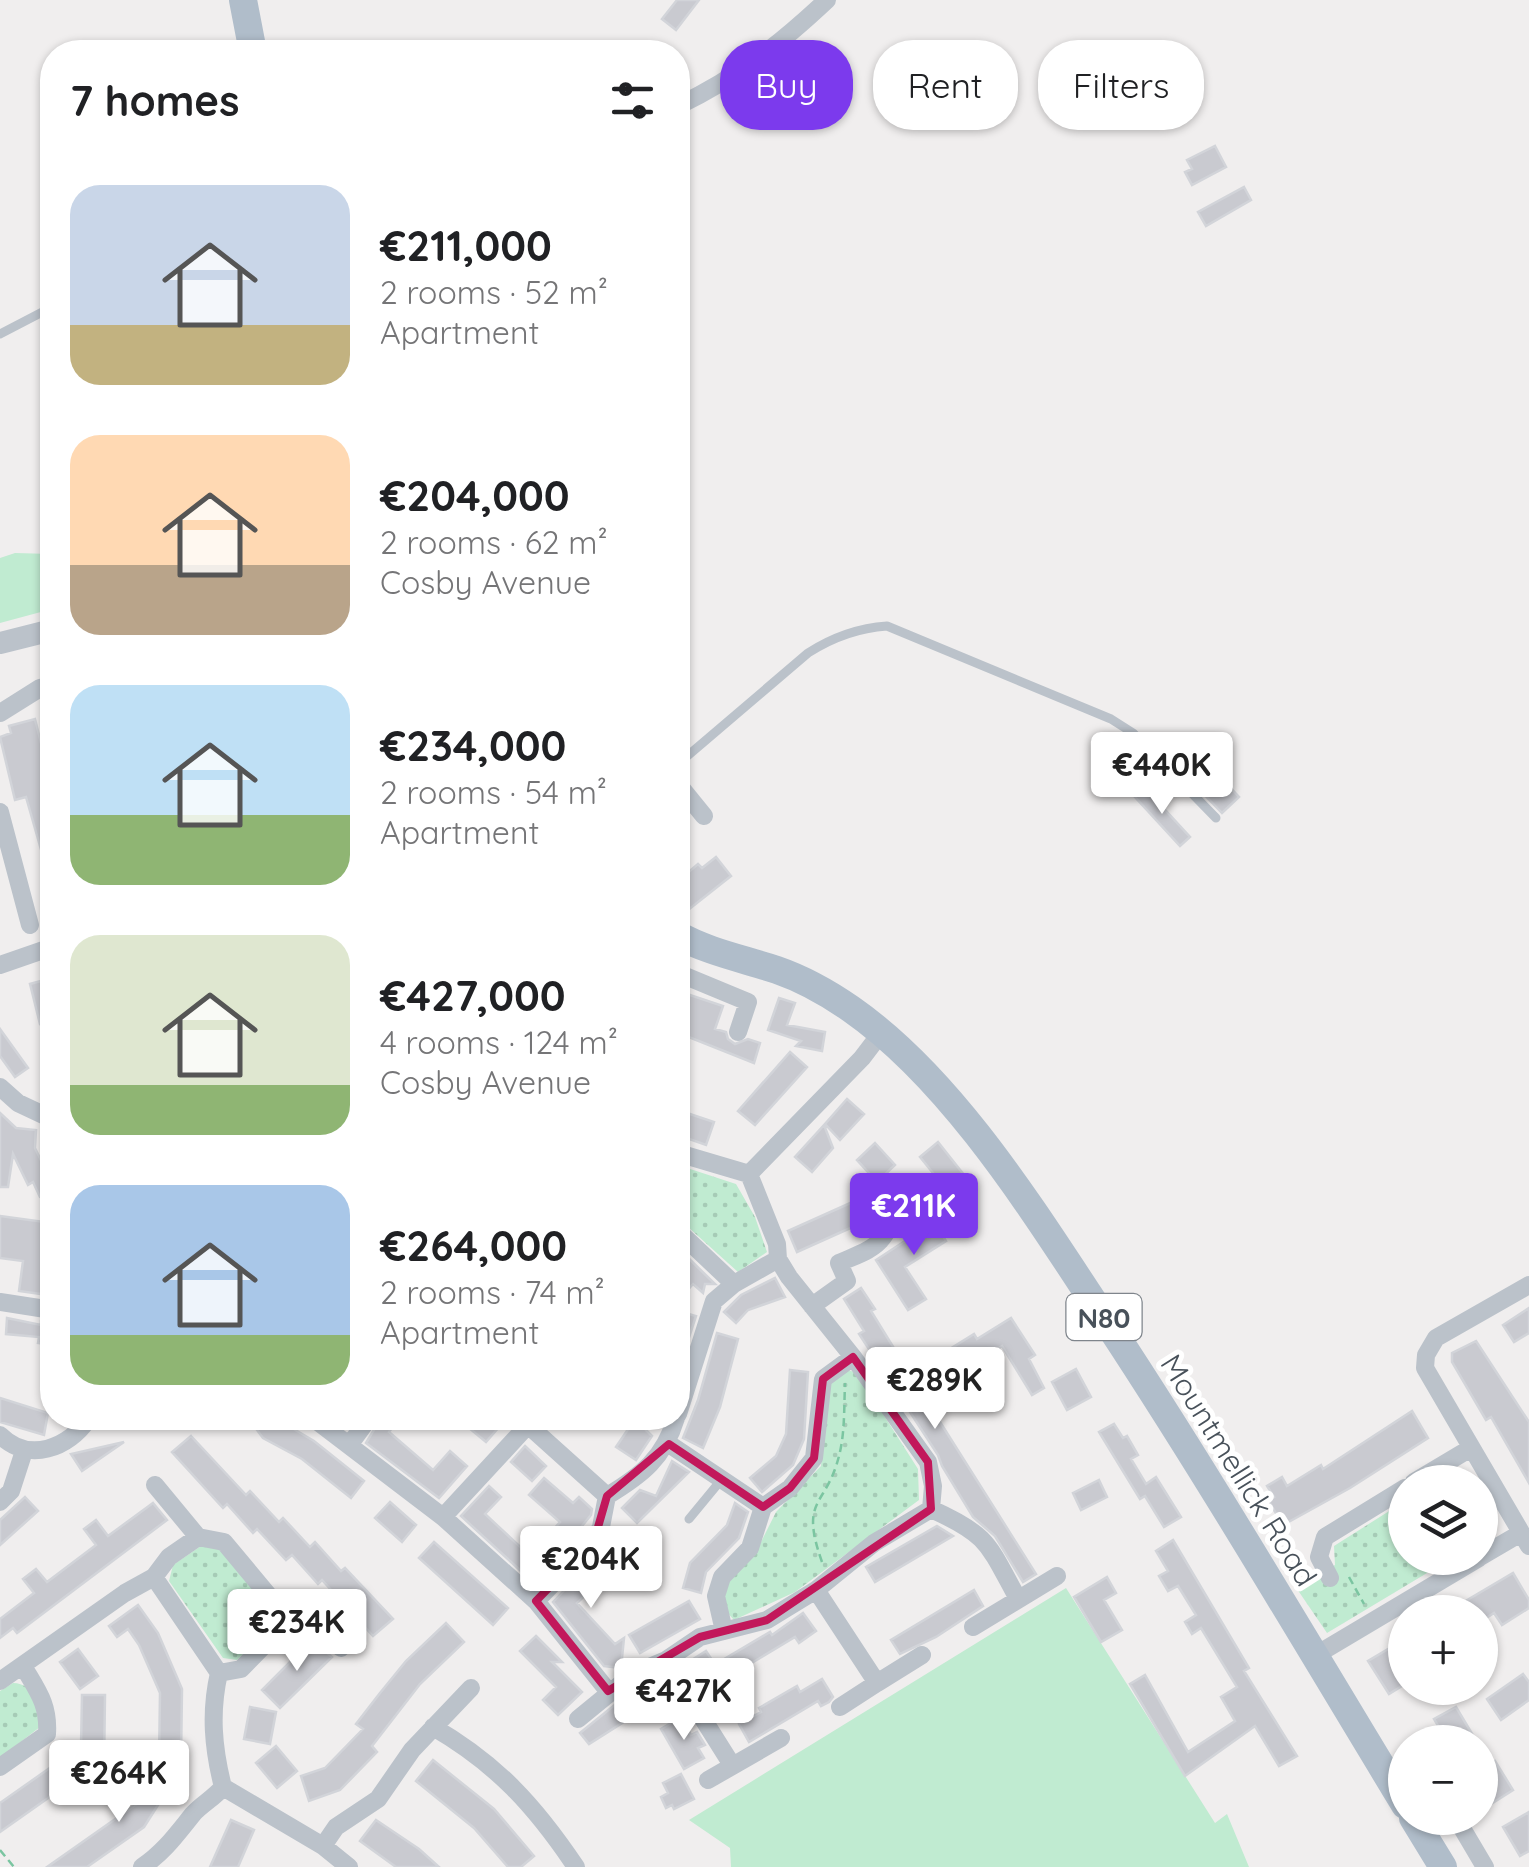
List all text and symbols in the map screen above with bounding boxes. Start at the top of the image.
chip: Buy [720,40,853,130]
chip: Rent [873,40,1018,130]
chip: Filters [1038,40,1204,130]
icon: filters [605,73,660,128]
text: 7 homes [70,74,239,127]
text: €211,000 [380,219,552,272]
icon: home [150,225,270,345]
text: 2 rooms · 52 m² [380,272,608,312]
text: Apartment [380,312,539,352]
text: €204,000 [380,469,570,522]
icon: home [150,475,270,595]
text: 2 rooms · 62 m² [380,522,608,562]
text: Cosby Avenue [380,562,591,602]
text: €234,000 [380,719,566,772]
icon: home [150,725,270,845]
pin: €440K [1092,732,1232,817]
text: €440K [1113,744,1211,784]
text: 2 rooms · 54 m² [380,772,607,812]
text: Apartment [380,812,539,852]
text: €427,000 [380,969,566,1022]
icon: home [150,975,270,1095]
text: 4 rooms · 124 m² [380,1022,618,1062]
text: Cosby Avenue [380,1062,591,1102]
pin: €211K [844,1173,984,1258]
text: €211K [872,1185,956,1225]
text: €264,000 [380,1219,567,1272]
icon: home [150,1225,270,1345]
text: 2 rooms · 74 m² [380,1272,605,1312]
road number: N80 [1066,1294,1142,1340]
text: Apartment [380,1312,539,1352]
pin: €289K [865,1347,1005,1432]
street label: Mountmellick Road [1152,1347,1326,1593]
text: €289K [888,1359,982,1399]
map controls [1388,1465,1498,1835]
button: layers [1388,1465,1498,1575]
pin: €204K [521,1526,661,1611]
text: €204K [542,1538,640,1578]
pin: €234K [227,1589,367,1674]
button: + [1388,1595,1498,1705]
text: €234K [249,1601,345,1641]
pin: €427K [614,1658,754,1743]
text: €427K [636,1670,732,1710]
button: − [1388,1725,1498,1835]
pin: €264K [49,1740,189,1825]
text: €264K [71,1752,167,1792]

